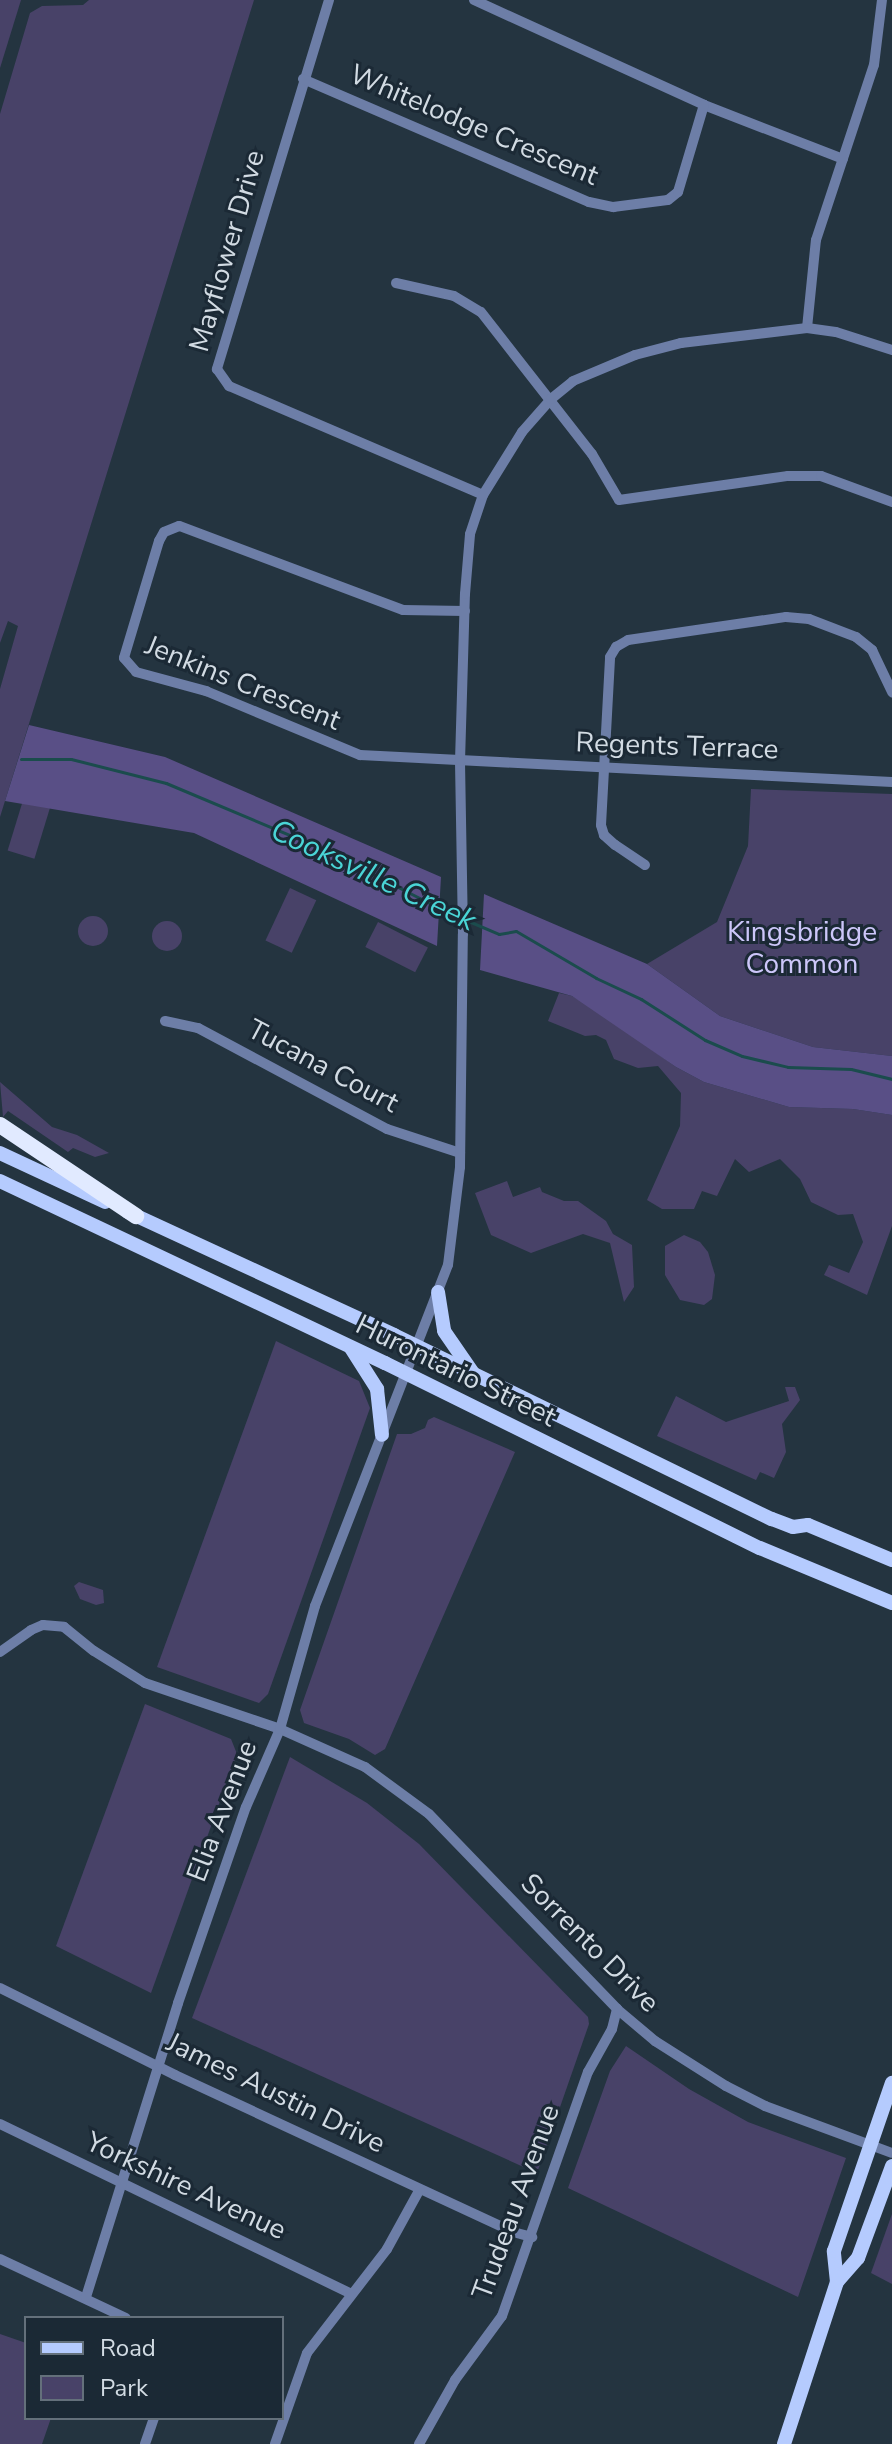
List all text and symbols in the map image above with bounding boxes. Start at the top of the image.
street label: Whitelodge Crescent [345,57,603,193]
street label: Mayflower Drive [182,146,272,356]
street label: Jenkins Crescent [141,629,345,737]
street label: Regents Terrace [575,726,779,766]
water label: Cooksville Creek [264,813,482,939]
park label: Kingsbridge Common [727,915,877,981]
street label: Tucana Court [242,1012,404,1120]
street label: Hurontario Street [350,1308,562,1434]
street label: Elia Avenue [180,1736,264,1886]
street label: Sorrento Drive [514,1867,666,2019]
street label: James Austin Drive [161,2026,391,2160]
street label: Trudeau Avenue [465,2100,567,2304]
street label: Yorkshire Avenue [81,2125,291,2247]
legend [24,2316,284,2420]
text: Road [100,2332,156,2364]
text: Park [100,2372,148,2404]

